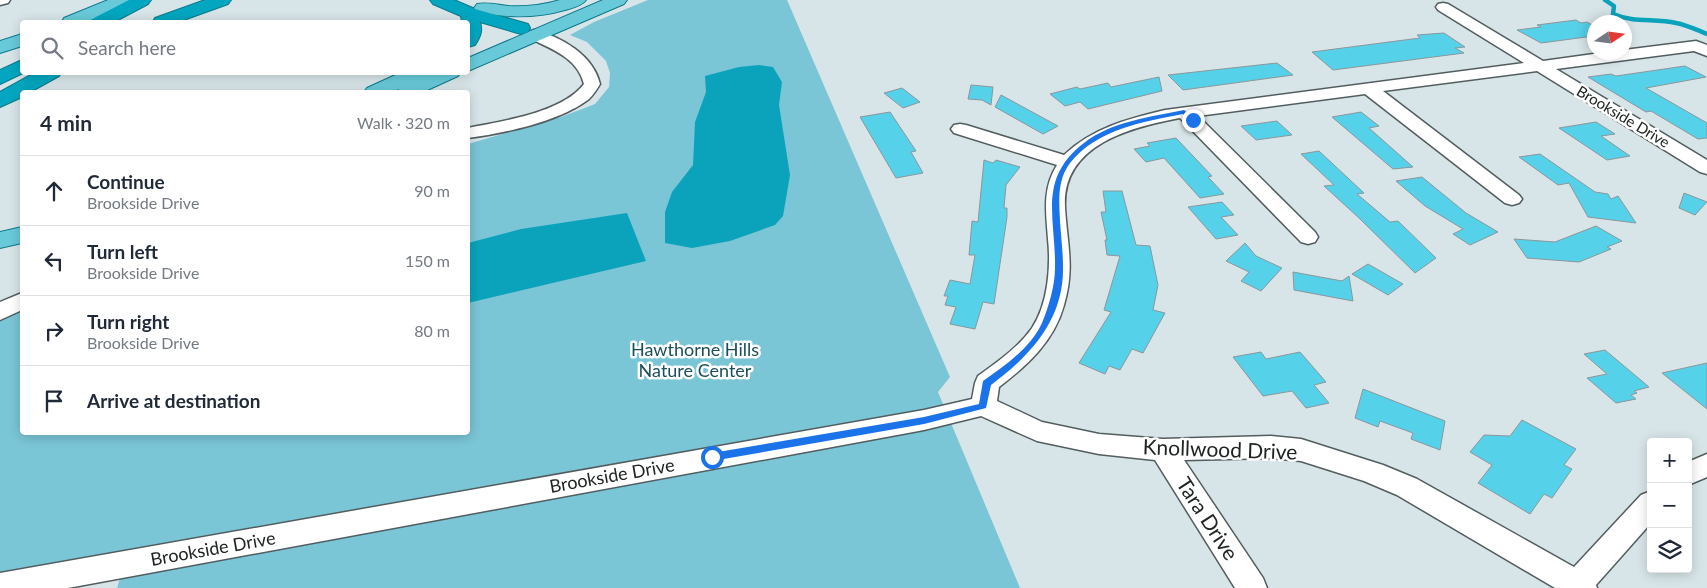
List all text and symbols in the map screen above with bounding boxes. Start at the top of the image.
north arrow [1587,15,1632,60]
search box [20,20,470,75]
icon: search [38,34,66,62]
text: Search here [78,36,176,59]
street label: Brookside Drive [1574,81,1673,151]
route end [1182,109,1205,132]
text: 4 min [40,110,92,135]
text: Walk · 320 m [357,113,450,132]
text: Continue [87,170,165,193]
icon: ahead [40,177,68,205]
text: 90 m [414,181,450,200]
text: Brookside Drive [87,193,199,212]
text: Turn left [87,240,158,263]
icon: left [40,247,68,275]
text: 150 m [405,251,450,270]
text: Brookside Drive [87,263,199,282]
text: Turn right [87,310,169,333]
icon: right [40,317,68,345]
text: 80 m [414,321,450,340]
text: Brookside Drive [87,333,199,352]
park label: Hawthorne Hills Nature Center [631,338,759,381]
icon: arrive [40,387,68,415]
text: Arrive at destination [87,389,260,412]
street label: Knollwood Drive [1142,433,1298,464]
map controls [1647,438,1692,573]
button: + [1647,438,1692,483]
route start [701,446,724,469]
street label: Brookside Drive [548,453,676,497]
street label: Tara Drive [1172,472,1244,564]
button: − [1647,483,1692,528]
street label: Brookside Drive [149,526,277,570]
button: layers [1647,528,1692,573]

